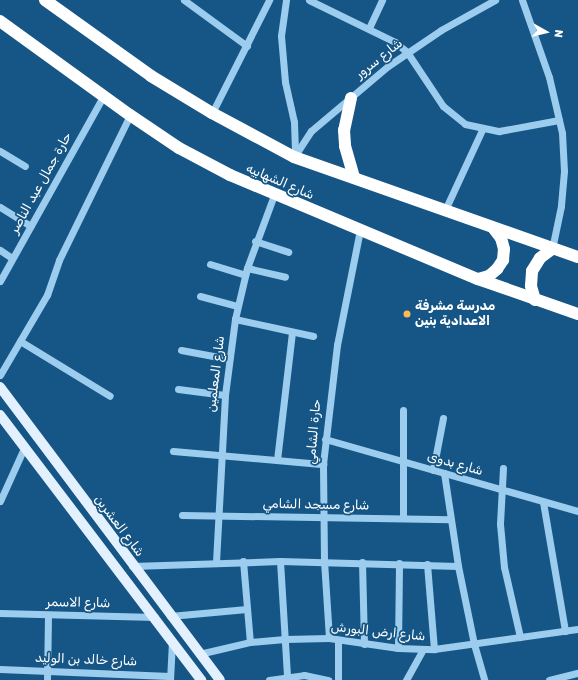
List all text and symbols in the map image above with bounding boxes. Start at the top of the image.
north arrow [526,12,566,52]
text: N [551,29,565,39]
street label: شارع سرور [352,36,406,82]
street label: حارة جمال عبد الناصر [7,129,75,237]
street label: شارع الشهابيه [244,161,316,203]
place label: مدرسة مشرفة الاعدادية بنين [415,299,495,330]
marker: مدرسة مشرفة الاعدادية بنين [402,309,412,319]
street label: شارع المعلمين [204,335,228,413]
street label: حارة الشامي [303,399,325,465]
street label: شارع بدوى [425,449,485,479]
street label: شارع العشرين [91,492,147,560]
street label: شارع مسجد الشامي [263,496,369,514]
street label: شارع الاسمر [46,595,110,611]
street label: شارع ارض البورش [330,619,426,645]
street label: شارع خالد بن الوليد [35,650,137,670]

